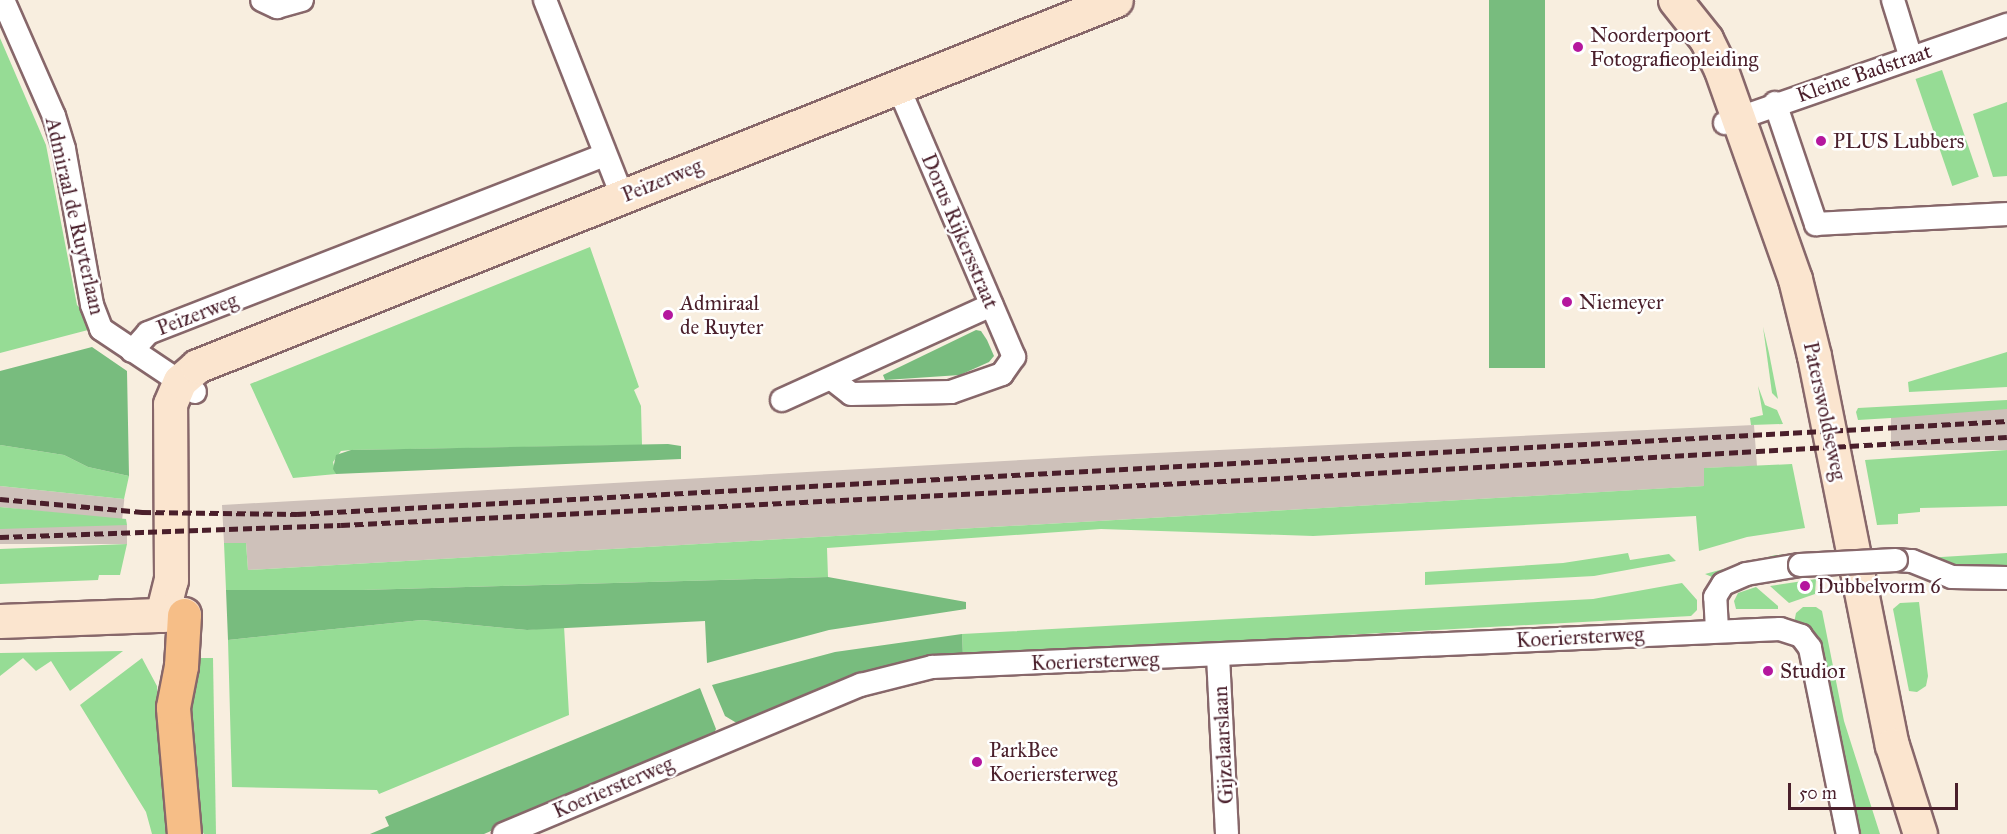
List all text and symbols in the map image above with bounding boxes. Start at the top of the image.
place label: Noorderpoort Fotografieopleiding [1590,22,1758,72]
street label: Kleine Badstraat [1793,38,1935,108]
marker: Noorderpoort Fotografieopleiding [1571,40,1585,54]
street label: Admiraal de Ruyterlaan [40,115,110,317]
place label: PLUS Lubbers [1833,128,1964,154]
marker: PLUS Lubbers [1814,134,1828,148]
street label: Dorus Rijkersstraat [916,150,1004,312]
street label: Peizerweg [618,152,706,208]
street label: Peizerweg [153,287,241,341]
place label: Niemeyer [1579,289,1664,315]
place label: Admiraal de Ruyter [680,290,763,340]
marker: Niemeyer [1560,295,1574,309]
marker: Admiraal de Ruyter [661,308,675,322]
street label: Paterswoldseweg [1798,339,1852,483]
place label: Dubbelvorm 6 [1817,573,1941,599]
marker: Dubbelvorm 6 [1798,579,1812,593]
street label: Koeriersterweg [1515,621,1645,653]
street label: Koeriersterweg [1030,646,1160,676]
place label: Studio1 [1780,658,1846,684]
marker: Studio1 [1761,664,1775,678]
street label: Gijzelaarslaan [1207,685,1239,805]
place label: ParkBee Koeriersterweg [989,737,1117,787]
street label: Koeriersterweg [549,750,677,824]
marker: ParkBee Koeriersterweg [970,755,984,769]
scale bar [1791,771,1960,809]
text: 50 m [1799,782,1837,804]

